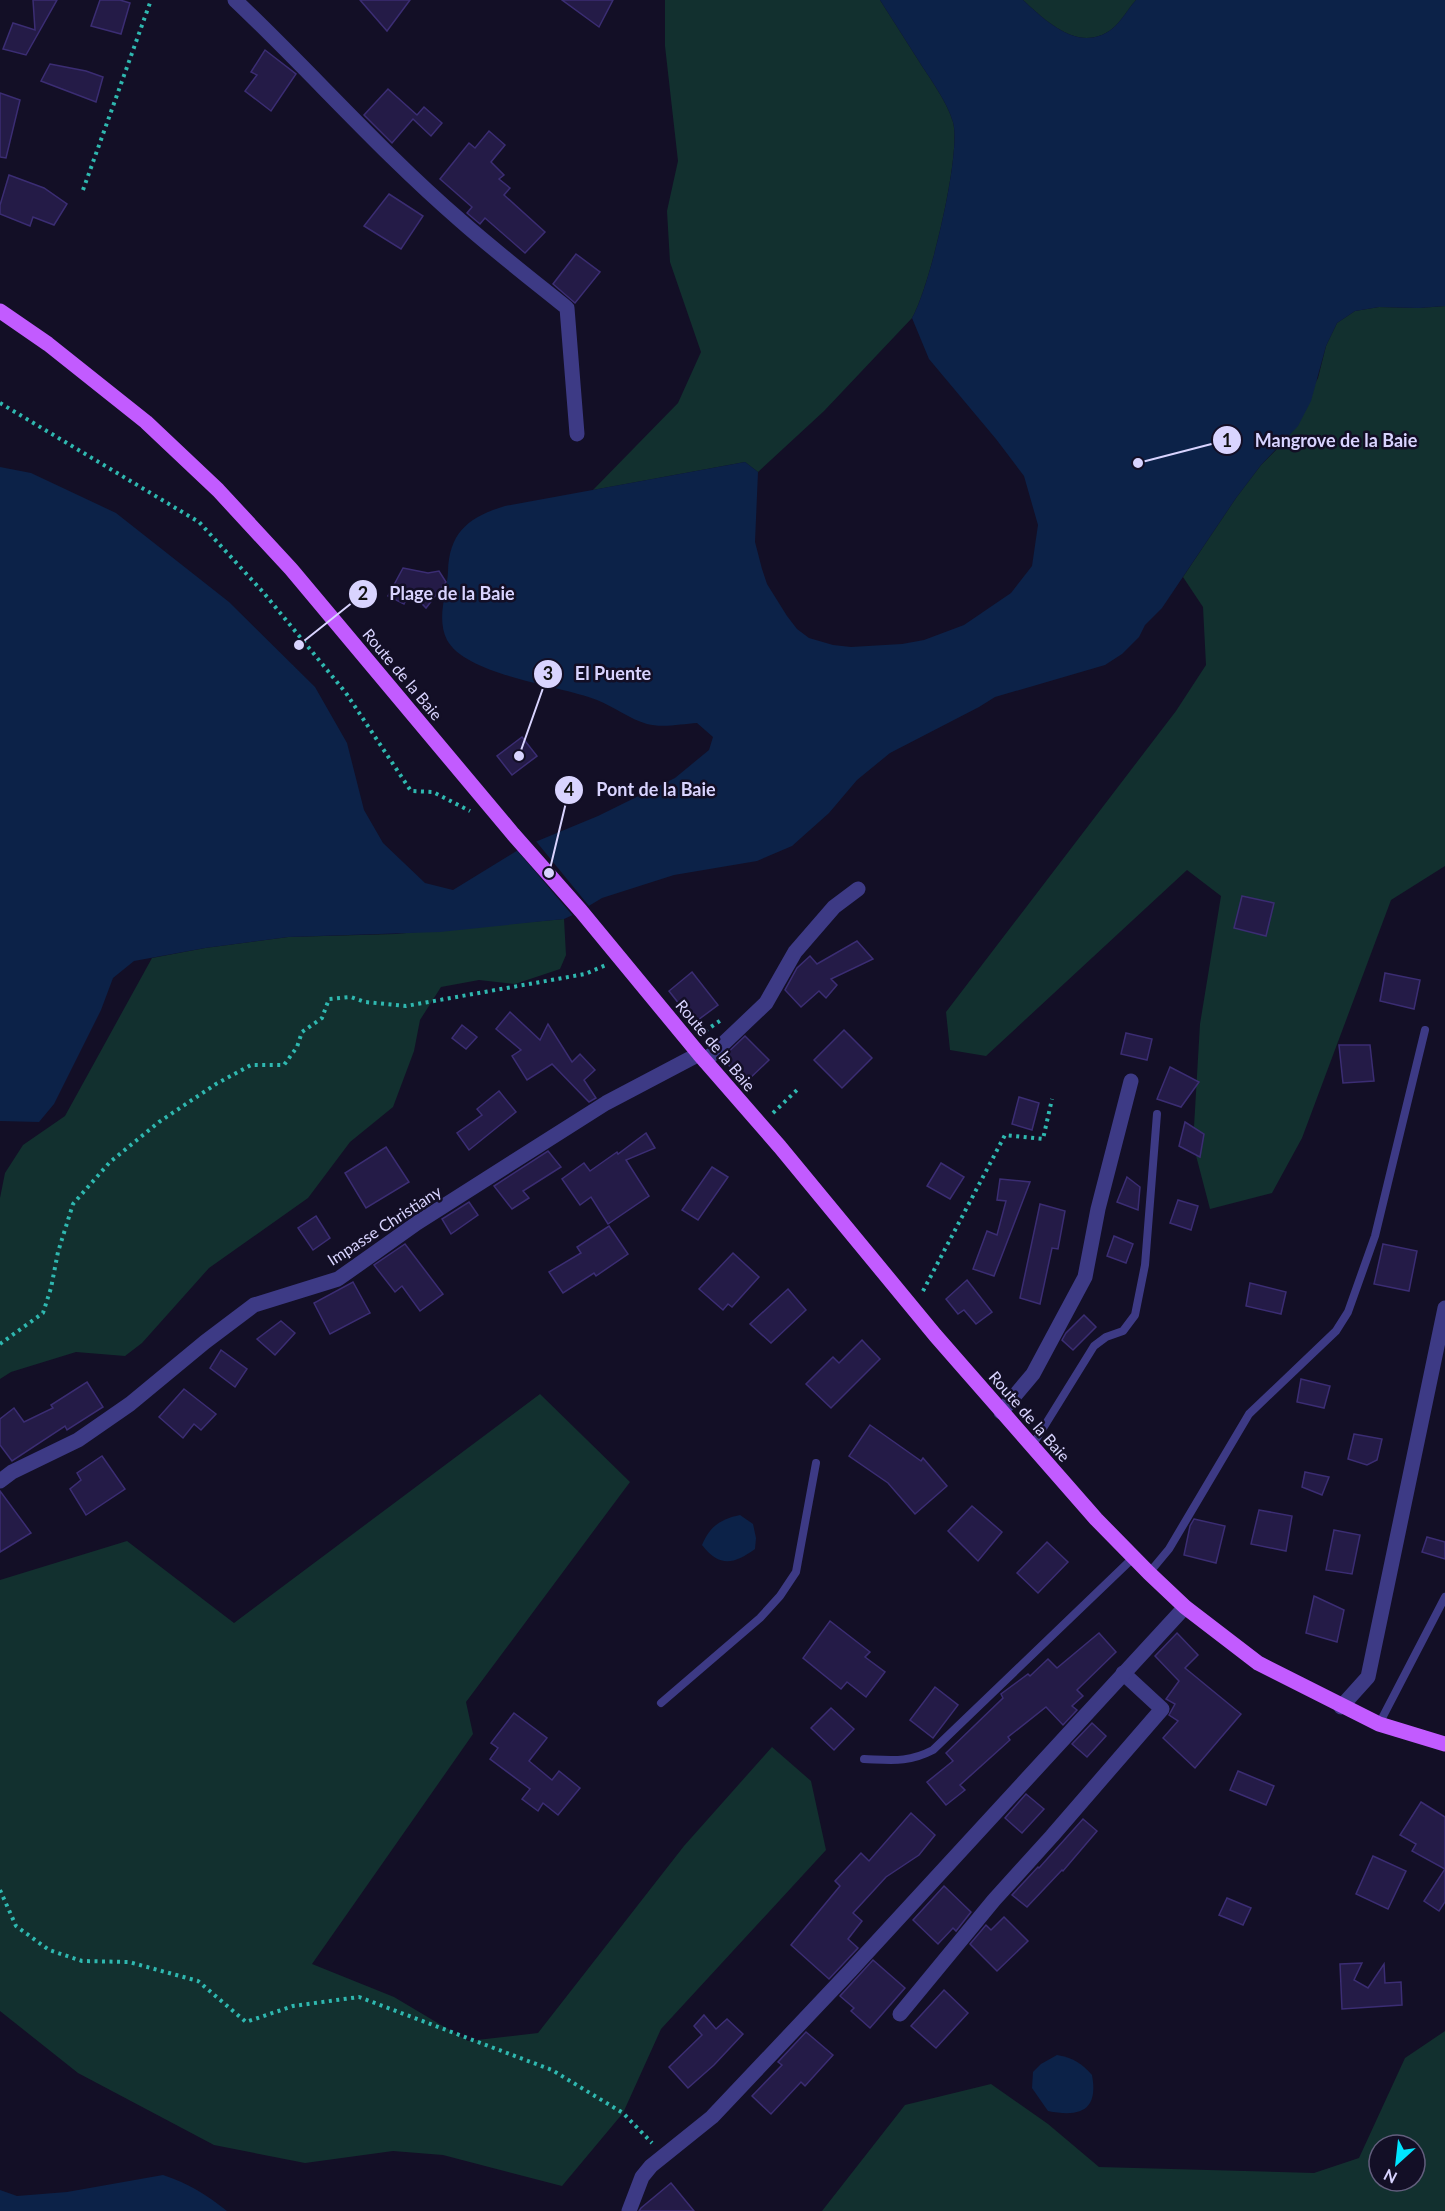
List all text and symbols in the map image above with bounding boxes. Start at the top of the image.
callout: Mangrove de la Baie [1212,422,1429,458]
text: 1 [1222,429,1232,451]
text: Mangrove de la Baie [1255,429,1418,451]
callout: Plage de la Baie [348,576,527,612]
text: 2 [358,582,368,604]
text: Plage de la Baie [389,582,515,604]
street label: Route de la Baie [359,624,447,724]
callout: El Puente [533,656,664,692]
text: 3 [543,662,553,684]
text: El Puente [575,662,652,684]
callout: Pont de la Baie [554,772,727,808]
text: 4 [564,778,574,800]
text: Pont de la Baie [596,778,716,800]
street label: Route de la Baie [672,995,760,1095]
street label: Impasse Christiany [324,1181,445,1269]
street label: Route de la Baie [986,1367,1074,1465]
north arrow [1367,2133,1427,2193]
text: N [1380,2166,1400,2188]

